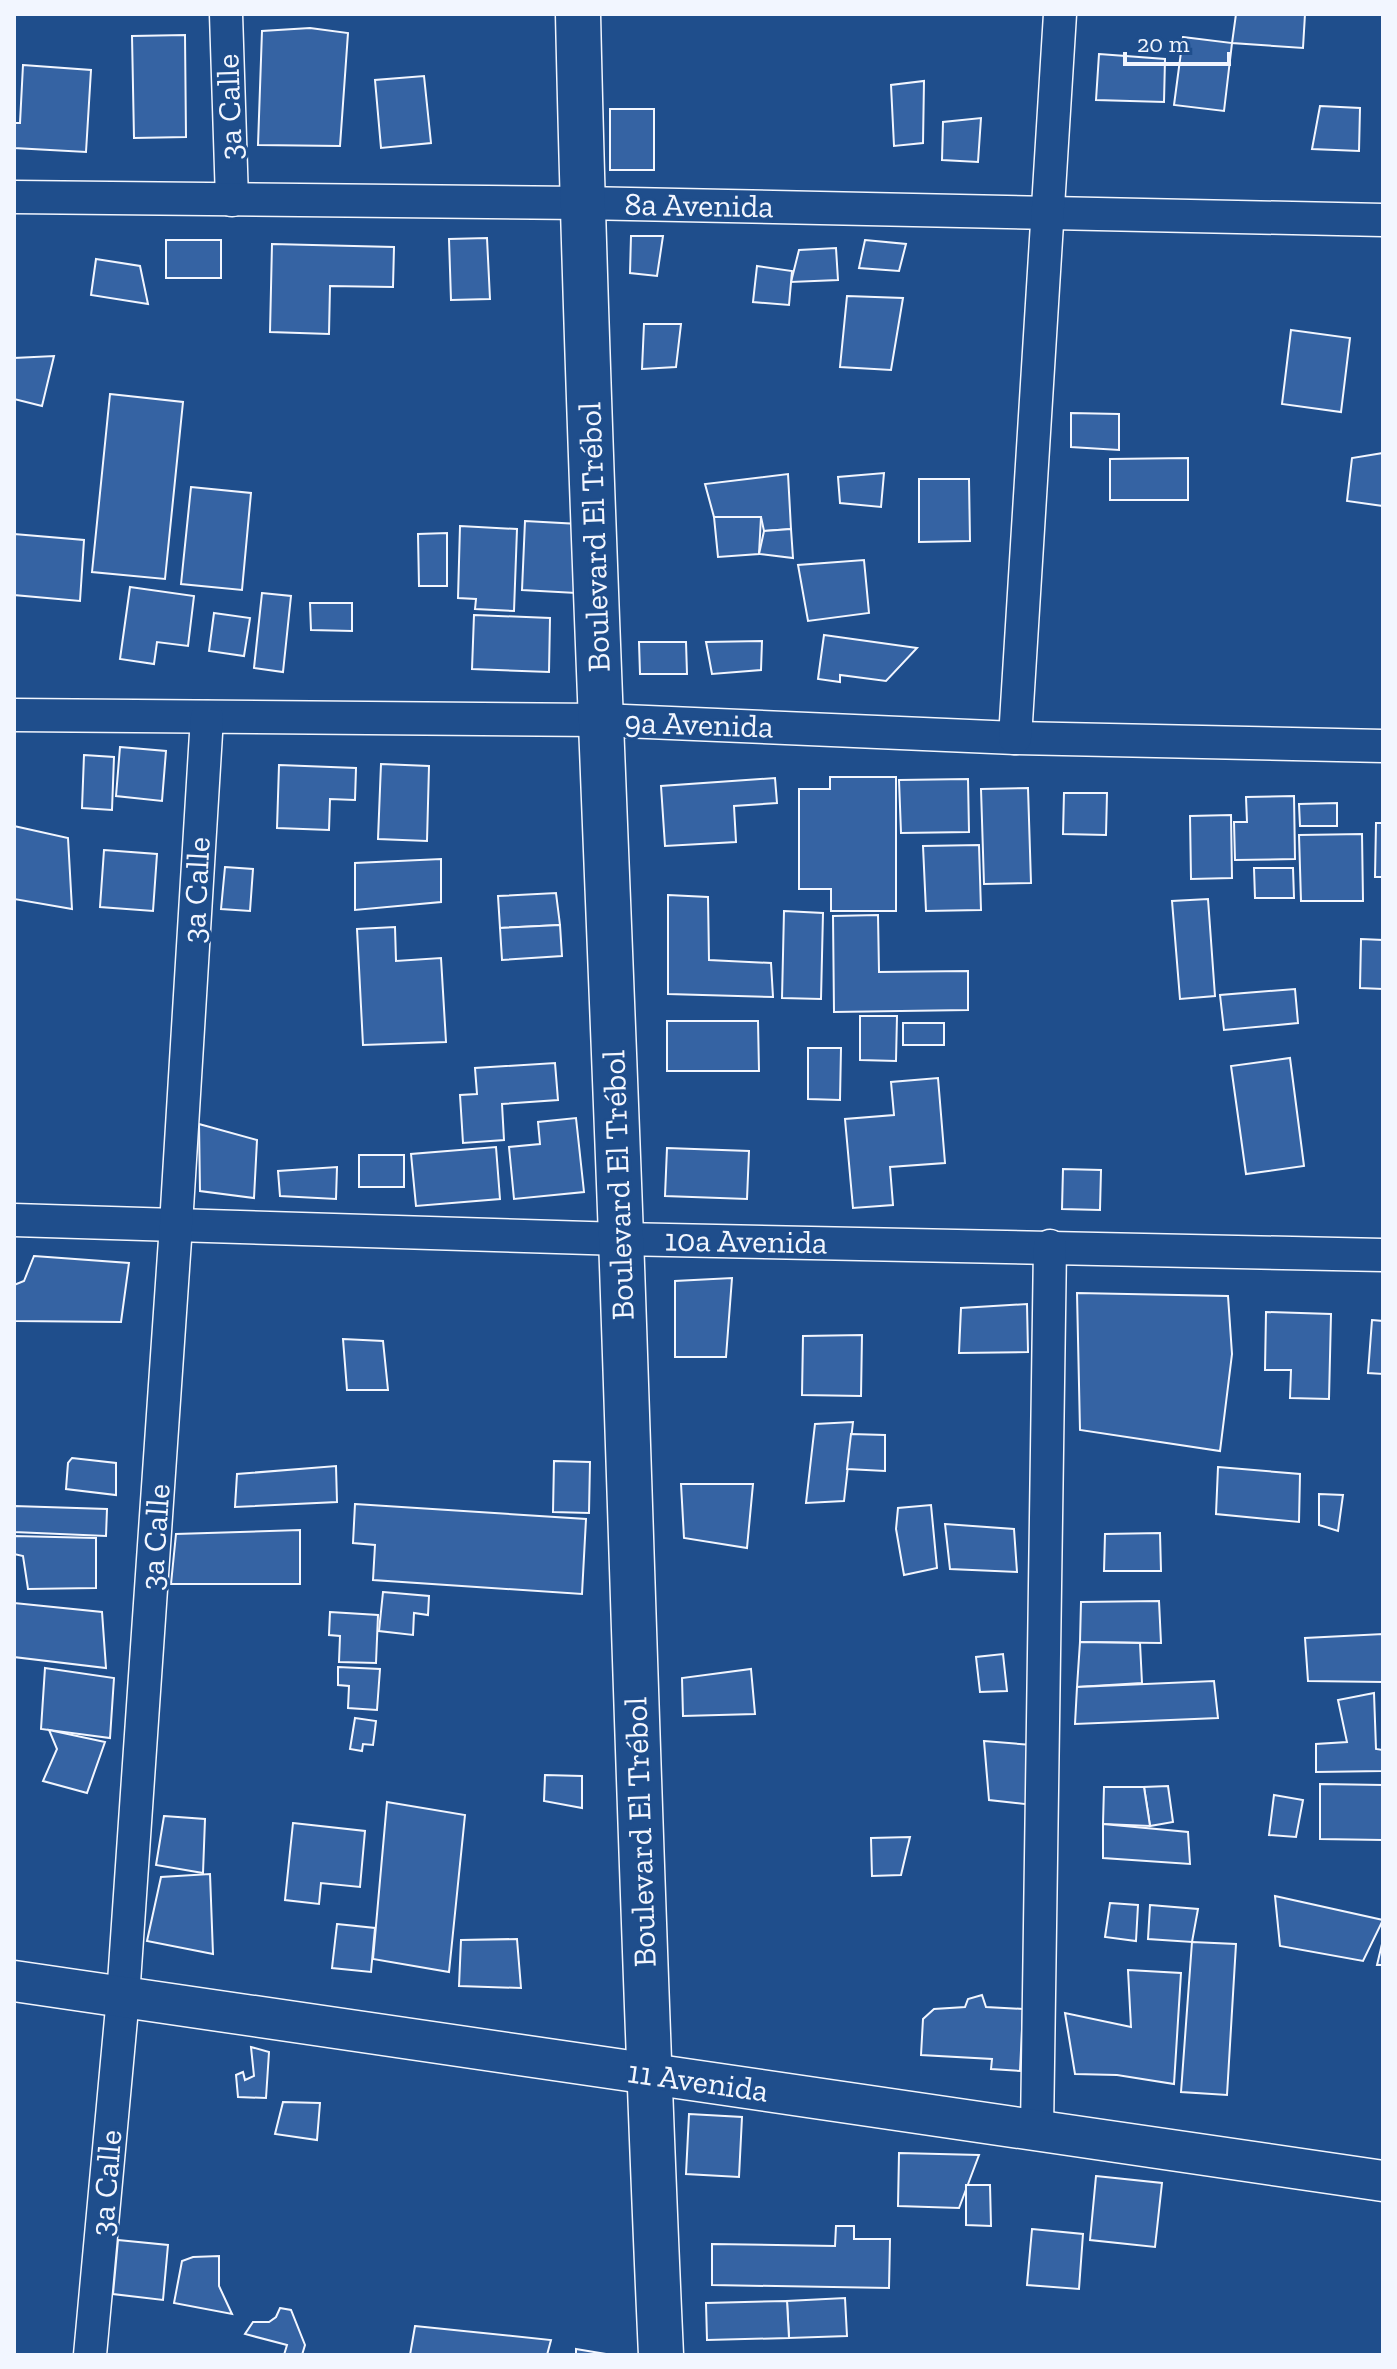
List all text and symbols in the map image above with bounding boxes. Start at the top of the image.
scale bar [1125,16,1229,66]
text: 20 m [1137,29,1190,58]
street label: 3a Calle [208,53,250,161]
street label: 8a Avenida [624,185,774,225]
street label: Boulevard El Trébol [570,401,618,673]
street label: 9a Avenida [624,702,774,746]
street label: 3a Calle [174,836,218,944]
street label: Boulevard El Trébol [594,1049,642,1321]
street label: 10a Avenida [664,1221,828,1261]
street label: 3a Calle [132,1483,178,1591]
street label: Boulevard El Trébol [616,1696,664,1968]
street label: 11 Avenida [625,2052,771,2110]
street label: 3a Calle [82,2128,130,2238]

